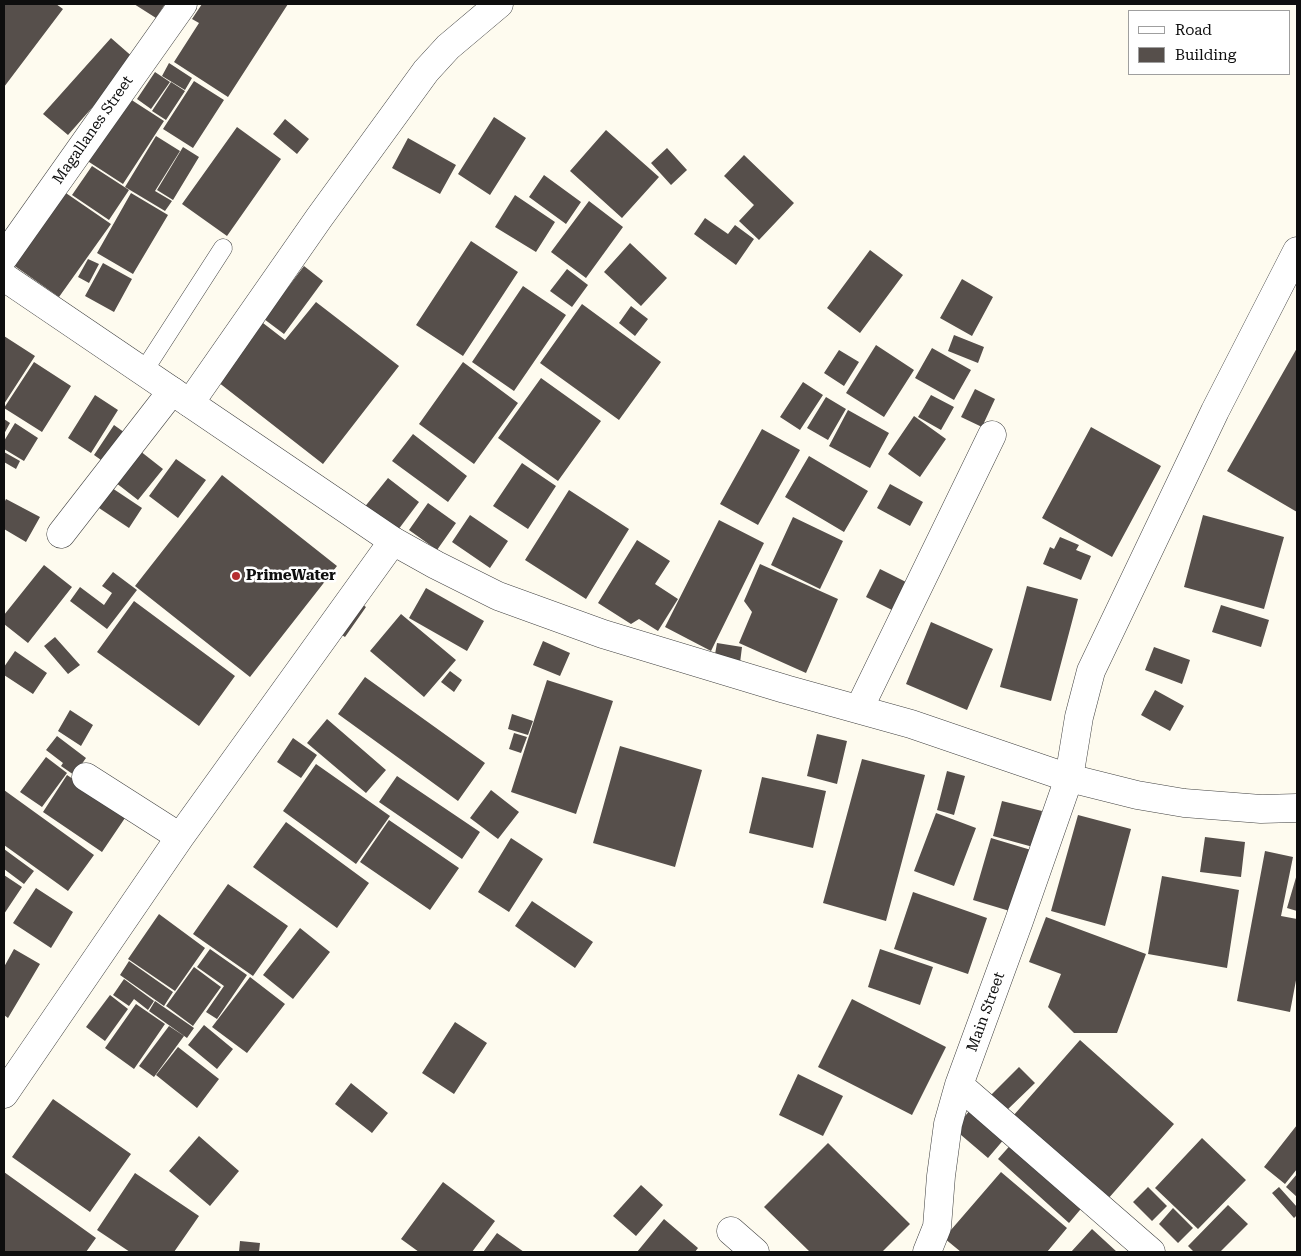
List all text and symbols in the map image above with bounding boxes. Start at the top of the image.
legend [1128,10,1291,75]
text: Road [1175,21,1212,39]
text: Building [1175,46,1236,64]
street label: Magallanes Street [49,72,137,188]
place label: PrimeWater [246,567,336,585]
marker: PrimeWater [230,570,242,582]
street label: Main Street [963,970,1009,1054]

